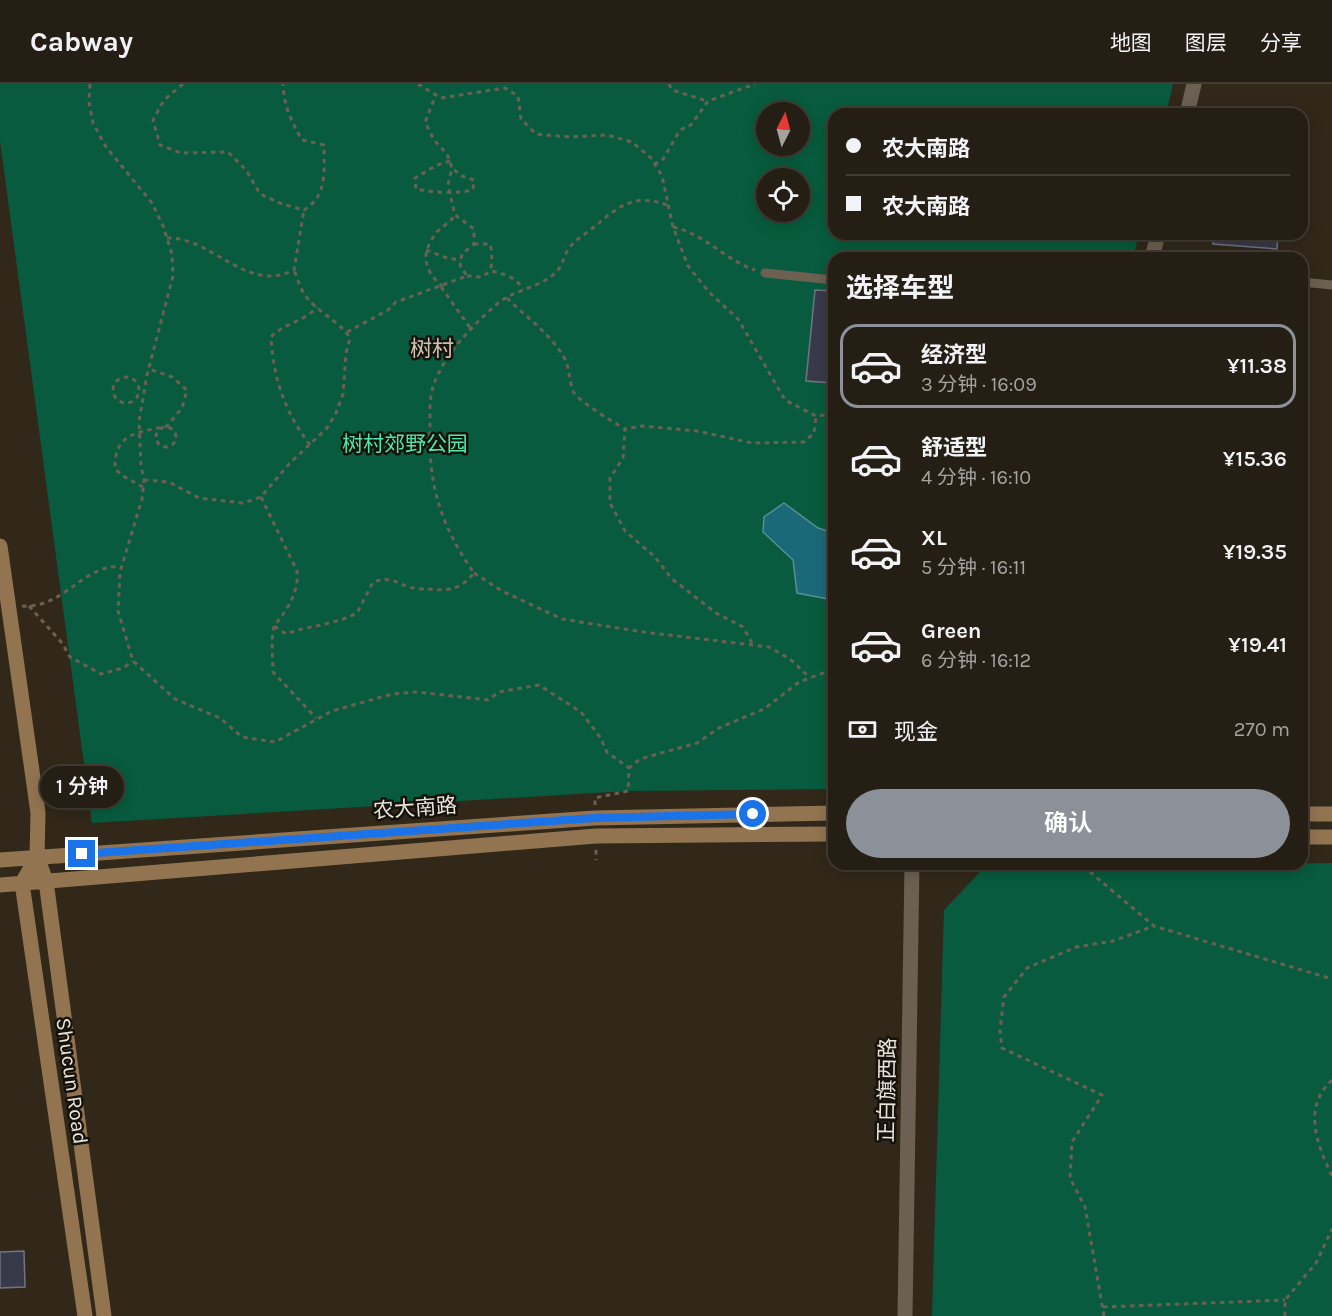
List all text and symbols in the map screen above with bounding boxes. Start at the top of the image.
text: Cabway [30,25,133,58]
text: 地图 [1110,31,1152,55]
text: 图层 [1185,31,1227,55]
text: 分享 [1260,31,1302,55]
north arrow [756,102,810,156]
map controls [756,102,810,222]
text: 农大南路 [882,136,970,162]
button: locate [756,168,810,222]
text: 农大南路 [882,194,970,220]
text: 选择车型 [846,272,954,304]
district label: 树村 [410,336,454,362]
icon: car [849,339,903,393]
text: 经济型 [921,342,987,368]
text: ¥11.38 [1227,353,1287,379]
text: 3 分钟 · 16:09 [921,373,1037,396]
park label: 树村郊野公园 [342,432,468,456]
icon: car [849,432,903,486]
text: 舒适型 [921,435,987,461]
text: ¥15.36 [1223,446,1287,472]
text: 4 分钟 · 16:10 [921,466,1031,489]
icon: car [849,525,903,579]
text: XL [921,525,947,551]
text: ¥19.35 [1223,539,1287,565]
text: 5 分钟 · 16:11 [921,556,1026,579]
icon: car [849,618,903,672]
text: Green [921,618,982,644]
text: ¥19.41 [1228,632,1287,658]
text: 6 分钟 · 16:12 [921,649,1031,672]
icon: cash [846,713,879,746]
text: 270 m [1234,718,1290,741]
text: 现金 [894,719,938,745]
callout: 1 分钟 [40,767,124,809]
text: 1 分钟 [56,775,108,798]
button: 确认 [846,789,1290,858]
street label: 农大南路 [372,793,458,823]
route start [739,800,766,827]
route end [68,840,95,867]
street label: Shucun Road [51,1016,93,1146]
street label: 正白旗西路 [874,1037,900,1143]

